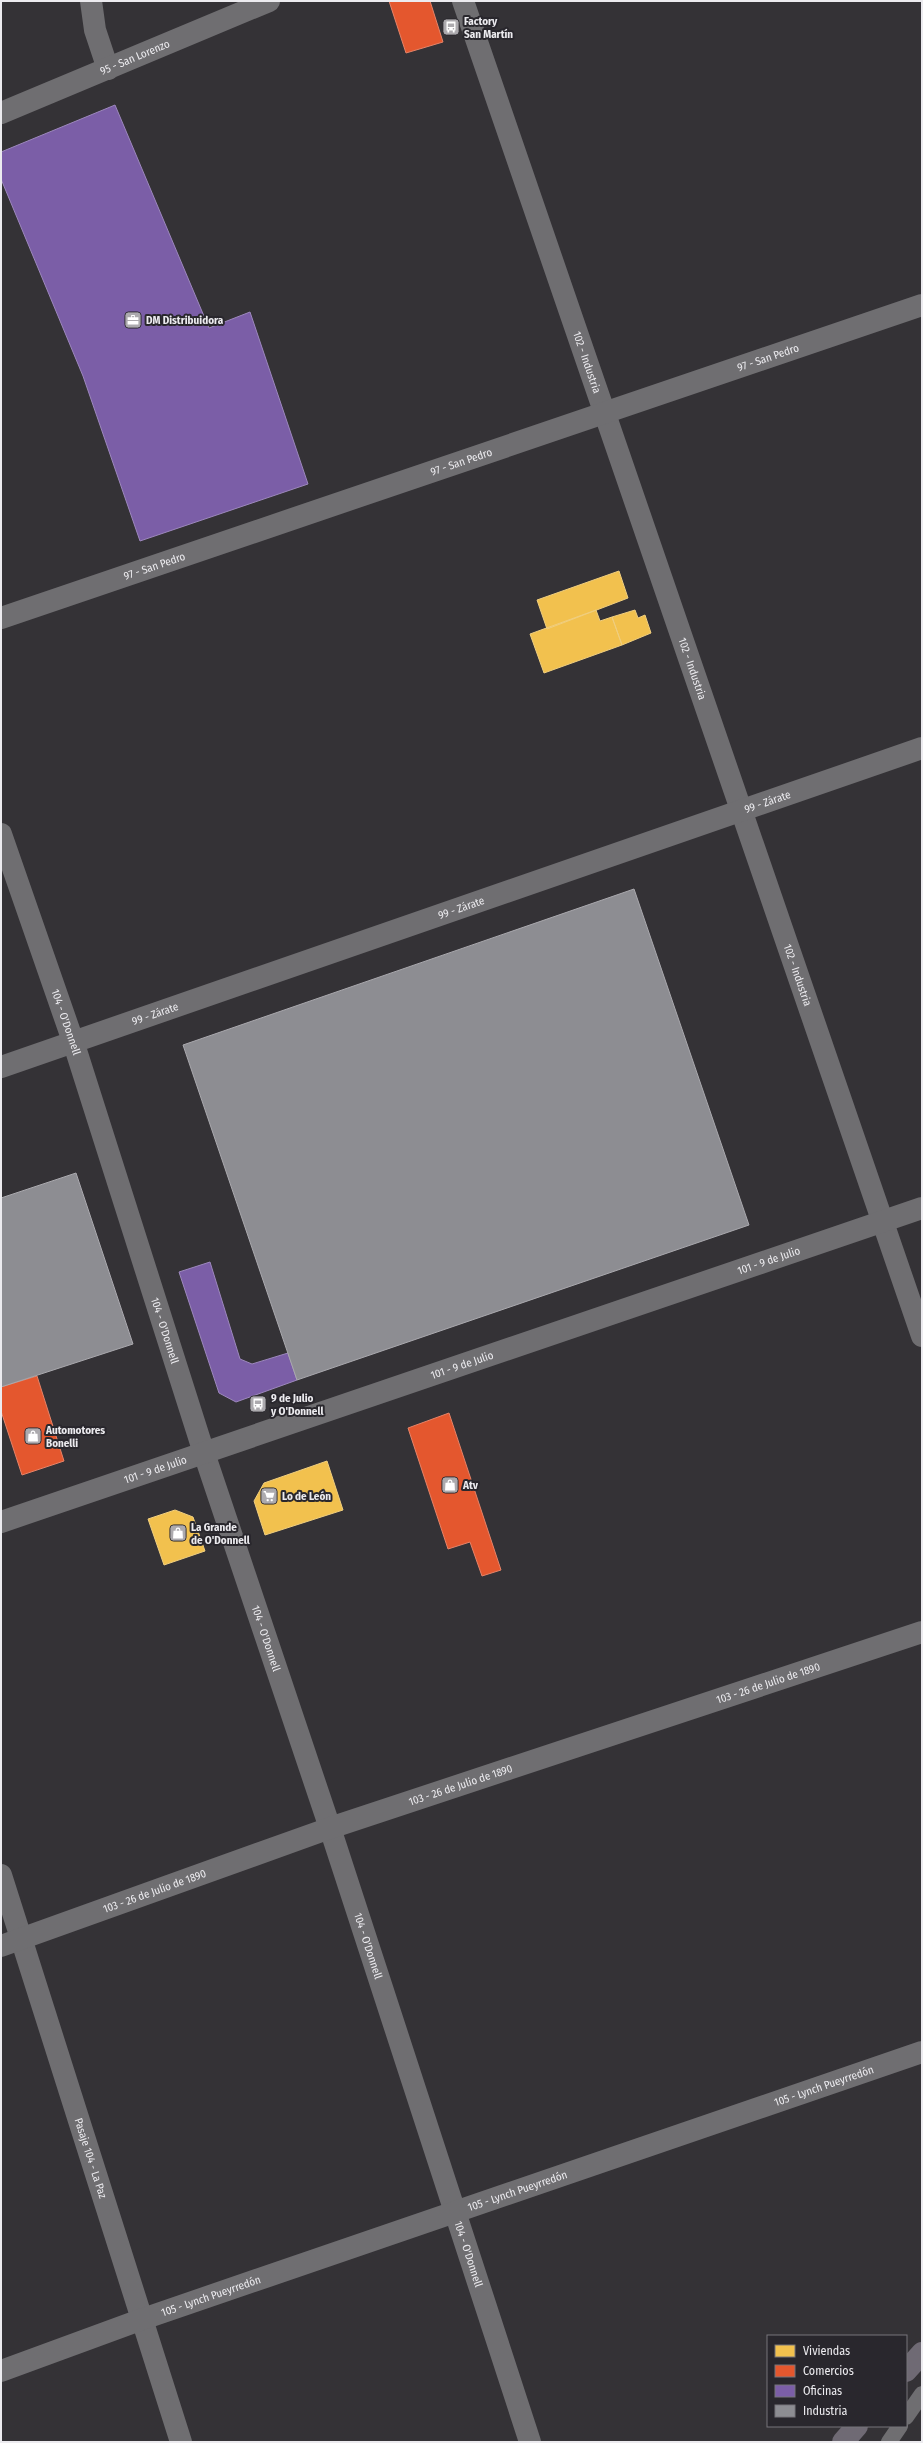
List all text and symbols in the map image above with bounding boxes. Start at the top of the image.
place label: Factory San Martín [464,15,513,41]
bus stop icon: Factory San Martín [441,17,461,37]
street label: 95 - San Lorenzo [98,37,172,78]
office icon: DM Distribuidora [123,310,143,330]
place label: DM Distribuidora [146,314,224,327]
street label: 102 - Industria [570,330,603,395]
street label: 97 - San Pedro [736,341,801,374]
street label: 97 - San Pedro [429,446,494,479]
street label: 97 - San Pedro [122,550,187,583]
street label: 102 - Industria [675,636,709,702]
street label: 99 - Zárate [743,788,792,816]
street label: 99 - Zárate [436,894,486,922]
street label: 102 - Industria [781,942,814,1008]
street label: 104 - O'Donnell [48,987,83,1057]
street label: 99 - Zárate [130,1000,180,1028]
street label: 101 - 9 de Julio [736,1244,802,1277]
street label: 104 - O'Donnell [148,1296,181,1366]
street label: 101 - 9 de Julio [429,1349,495,1382]
place label: 9 de Julio y O'Donnell [270,1392,324,1418]
bus stop icon: 9 de Julio y O'Donnell [248,1394,268,1414]
place label: Automotores Bonelli [45,1424,105,1450]
shop icon: Automotores Bonelli [23,1426,43,1446]
street label: 101 - 9 de Julio [122,1453,189,1487]
shop icon: Atv [440,1475,460,1495]
place label: Atv [462,1479,479,1492]
supermarket icon: Lo de León [259,1486,279,1506]
place label: Lo de León [282,1490,331,1503]
place label: La Grande de O'Donnell [191,1521,251,1547]
shop icon: La Grande de O'Donnell [168,1523,188,1543]
street label: 104 - O'Donnell [249,1604,283,1673]
street label: 103 - 26 de Julio de 1890 [715,1660,822,1707]
street label: 103 - 26 de Julio de 1890 [407,1762,514,1808]
street label: 103 - 26 de Julio de 1890 [101,1867,208,1916]
street label: 104 - O'Donnell [351,1911,385,1981]
street label: 105 - Lynch Pueyrredón [773,2063,875,2109]
street label: Pasaje 104 - La Paz [72,2116,109,2201]
street label: 105 - Lynch Pueyrredón [466,2168,569,2214]
street label: 104 - O'Donnell [451,2219,485,2289]
street label: 105 - Lynch Pueyrredón [160,2273,262,2319]
legend [767,2335,907,2427]
text: Viviendas [803,2344,850,2358]
text: Comercios [803,2364,854,2378]
text: Oficinas [803,2384,842,2398]
text: Industria [803,2404,847,2418]

